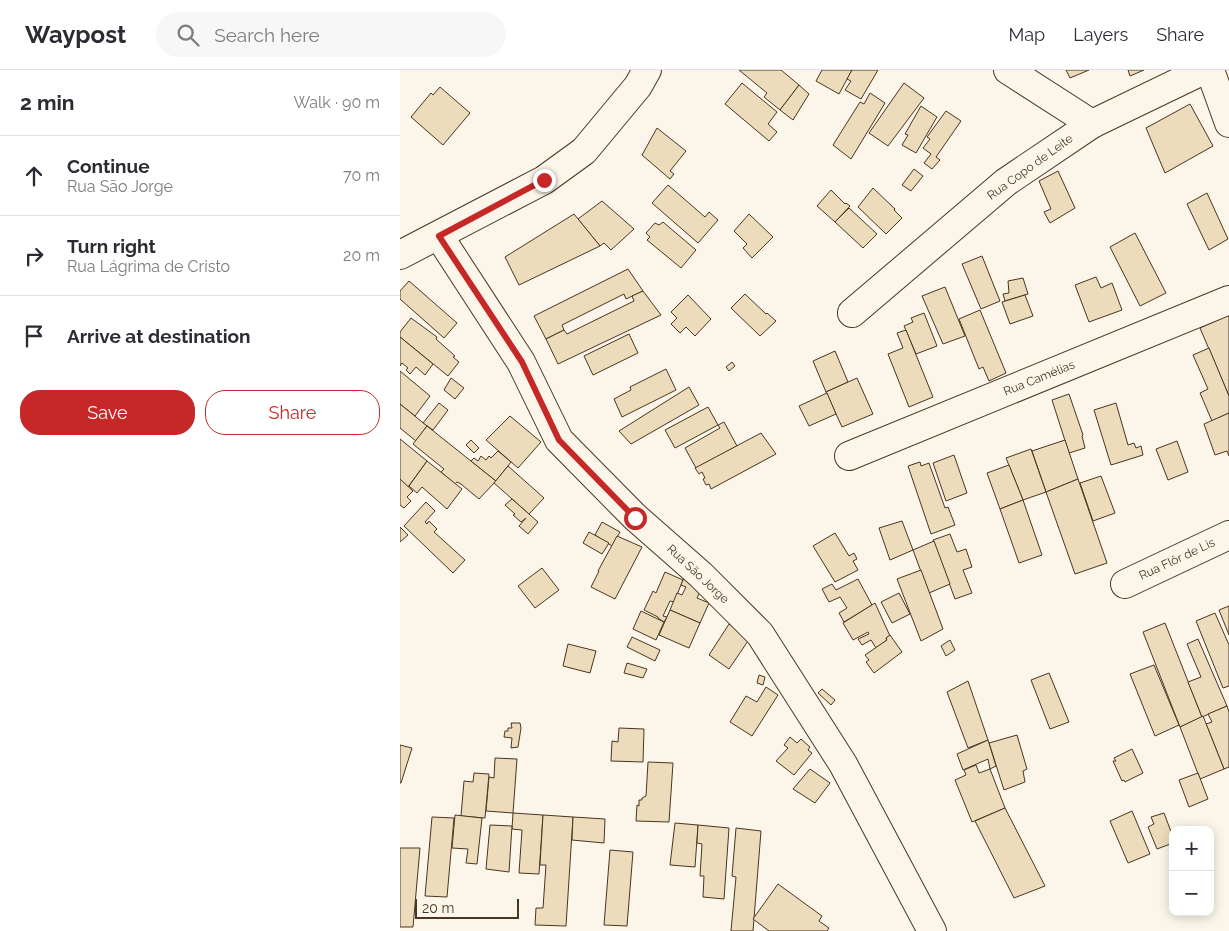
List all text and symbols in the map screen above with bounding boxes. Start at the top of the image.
search box [156,12,506,57]
text: Waypost [25,20,126,49]
icon: search [174,21,202,49]
text: Search here [214,24,320,46]
text: Map [1009,24,1045,45]
text: Layers [1073,24,1128,45]
text: Share [1156,24,1204,45]
text: 2 min [20,90,74,115]
text: Walk · 90 m [293,93,380,112]
street label: Rua Copo de Leite [984,131,1076,203]
text: Continue [67,155,150,177]
icon: ahead [20,162,48,190]
text: 70 m [343,166,380,185]
route end [533,169,556,192]
text: Rua São Jorge [67,177,173,196]
text: Turn right [67,235,156,257]
icon: right [20,242,48,270]
text: 20 m [343,246,380,265]
text: Rua Lágrima de Cristo [67,257,230,276]
icon: arrive [20,322,48,350]
text: Arrive at destination [67,325,251,347]
street label: Rua Camélias [1001,357,1077,399]
button: Save [20,390,195,435]
button: Share [205,390,380,435]
route start [624,507,647,530]
street label: Rua Flôr de Lis [1137,535,1217,583]
street label: Rua São Jorge [664,542,732,606]
map controls [1169,826,1214,916]
button: + [1169,826,1214,871]
button: − [1169,871,1214,916]
scale bar [415,896,519,919]
text: 20 m [422,900,454,916]

